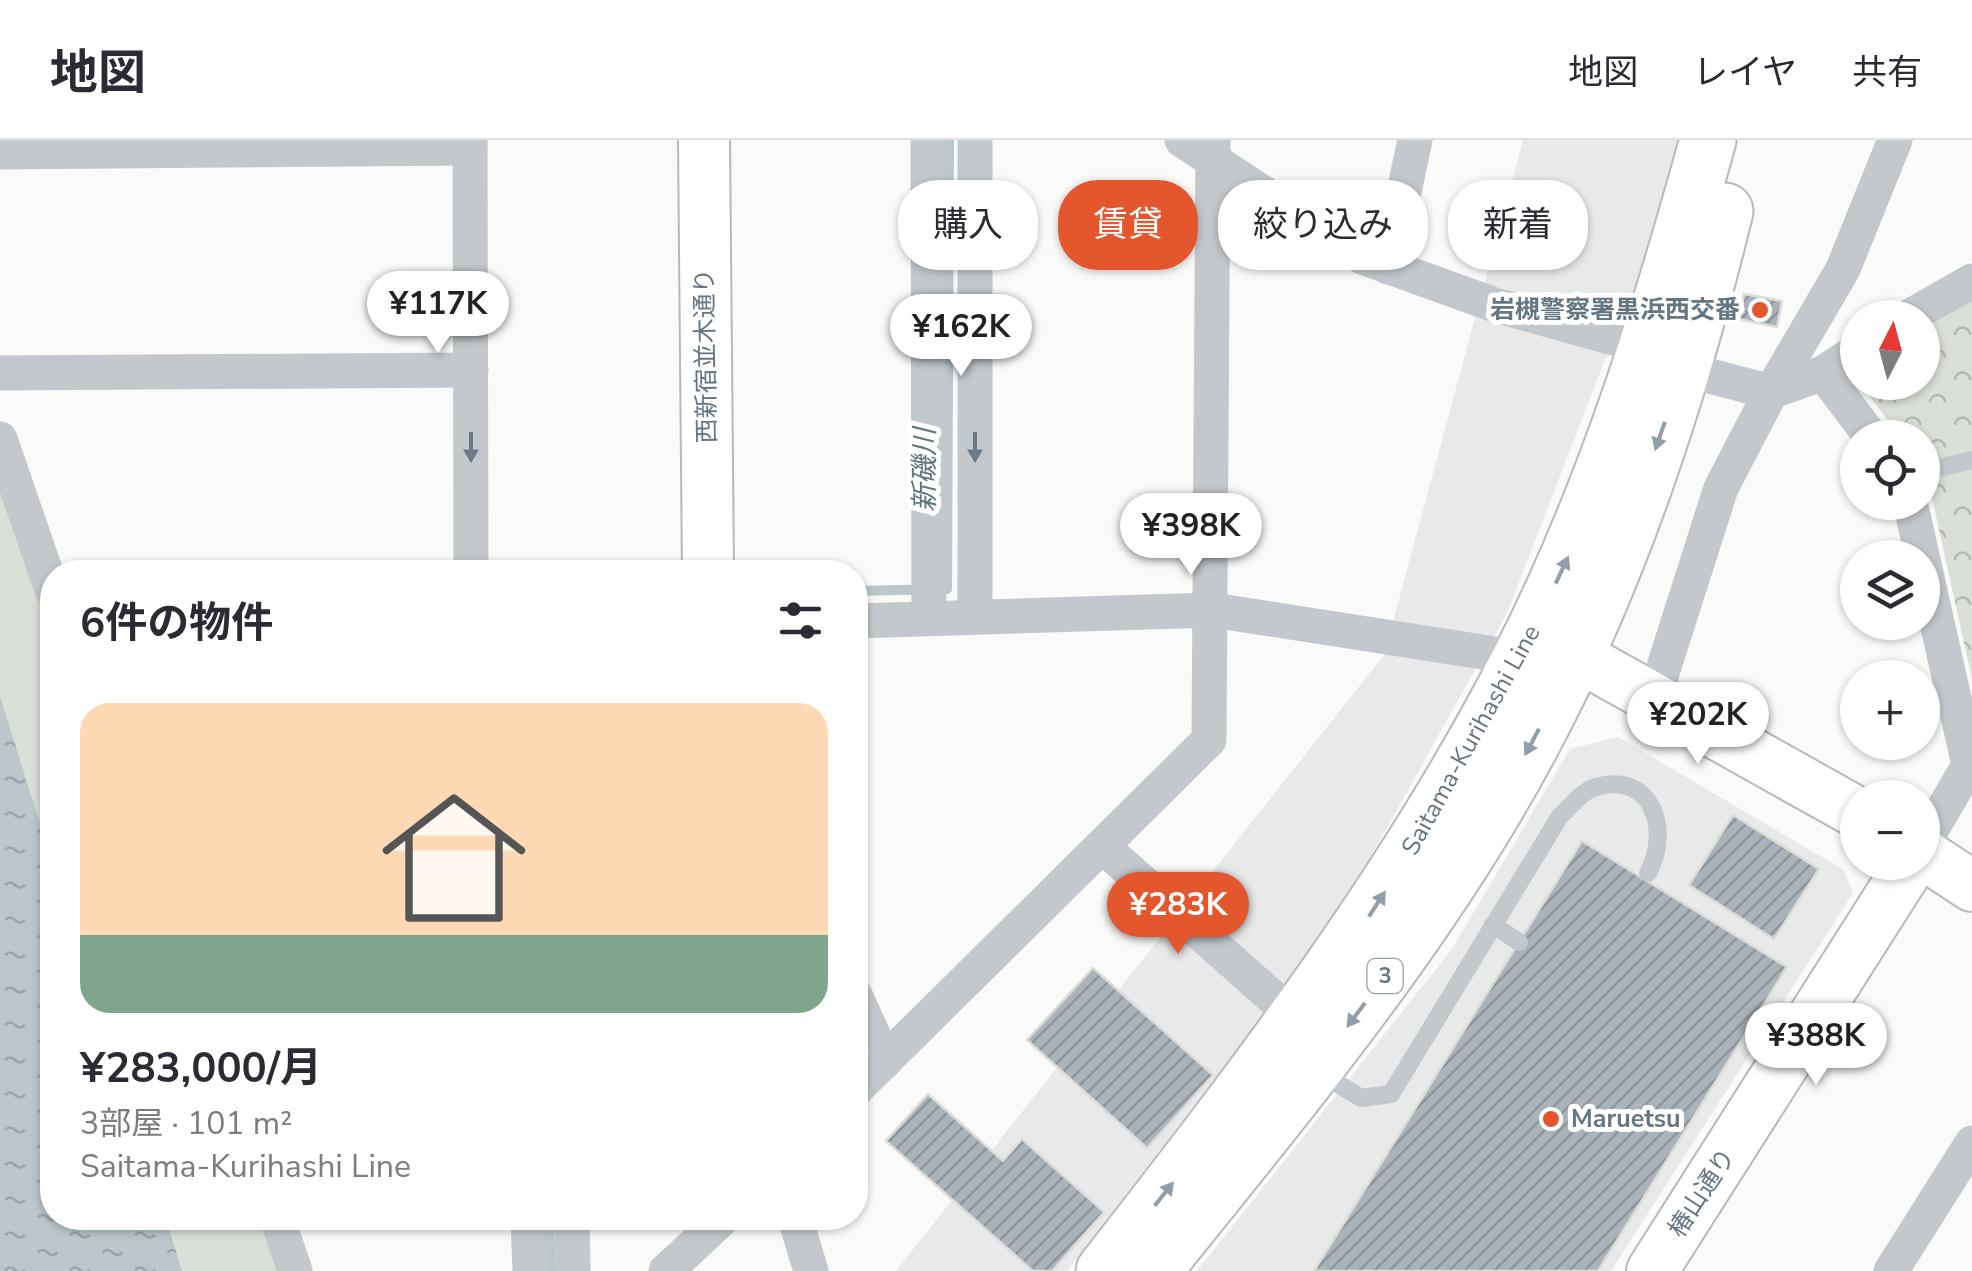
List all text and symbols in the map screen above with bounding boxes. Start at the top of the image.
text: 地図 [50,40,146,106]
text: 地図 [1568,49,1638,96]
text: レイヤ [1693,49,1797,96]
text: 共有 [1852,49,1922,96]
chip: 購入 [898,180,1038,270]
chip: 賃貸 [1058,180,1198,270]
chip: 絞り込み [1218,180,1428,270]
chip: 新着 [1448,180,1588,270]
street label: 西新宿並木通り [687,268,725,444]
pin: ¥117K [368,271,508,356]
text: ¥117K [389,282,487,325]
place label: 岩槻警察署黒浜西交番 [1490,293,1740,327]
pin: ¥162K [891,294,1031,379]
marker: 岩槻警察署黒浜西交番 [1749,299,1771,321]
north arrow [1840,300,1940,400]
map controls [1840,300,1940,880]
text: ¥162K [912,305,1010,348]
button: locate [1840,420,1940,520]
one-way arrow [1652,422,1667,452]
water label: 新磯川 [906,425,944,512]
one-way arrow [463,432,479,464]
one-way arrow [967,432,983,464]
pin: ¥398K [1121,493,1261,578]
text: ¥398K [1142,504,1240,547]
button: layers [1840,540,1940,640]
one-way arrow [1554,555,1570,585]
icon: filters [773,593,828,648]
text: 6件の物件 [80,595,273,652]
street label: Saitama-Kurihashi Line [1393,619,1549,861]
button: + [1840,660,1940,760]
pin: ¥202K [1628,682,1768,767]
text: ¥202K [1649,693,1747,736]
one-way arrow [1524,728,1541,757]
icon: home [364,768,544,948]
button: − [1840,780,1940,880]
pin: ¥283K [1108,872,1248,957]
text: ¥283K [1129,883,1227,926]
one-way arrow [1367,890,1385,918]
road number: 3 [1368,959,1402,993]
one-way arrow [1346,1002,1366,1028]
pin: ¥388K [1746,1003,1886,1088]
text: ¥388K [1767,1014,1865,1057]
text: ¥283,000/月 [80,1040,322,1097]
text: 3部屋 · 101 m² [80,1102,292,1145]
place label: Maruetsu [1571,1102,1680,1136]
marker: Maruetsu [1540,1108,1562,1130]
street label: 椿山通り [1661,1142,1743,1244]
text: Saitama-Kurihashi Line [80,1145,411,1188]
one-way arrow [1153,1181,1173,1207]

